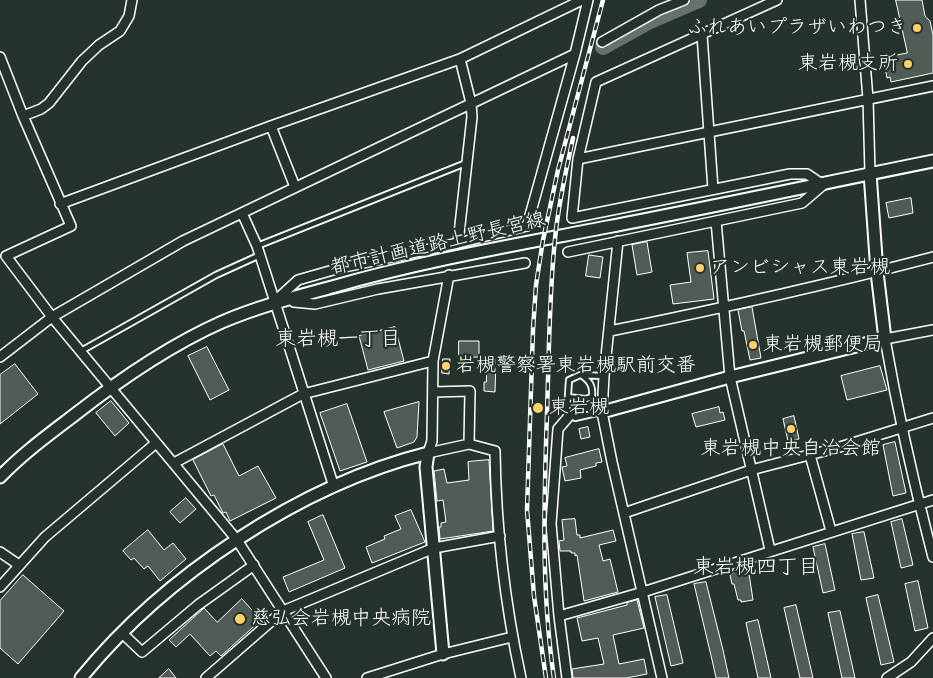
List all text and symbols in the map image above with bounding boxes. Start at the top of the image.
place label: ふれあいプラザいわつき [687,16,907,40]
marker: ふれあいプラザいわつき [911,22,923,34]
place label: 東岩槻支所 [798,52,898,76]
marker: 東岩槻支所 [902,58,914,70]
street label: 都市計画道路上野長宮線 [328,208,548,280]
place label: アンビシャス東岩槻 [710,256,890,280]
marker: アンビシャス東岩槻 [694,262,706,274]
district label: 東岩槻一丁目 [275,326,401,352]
place label: 東岩槻郵便局 [763,333,883,357]
marker: 東岩槻郵便局 [747,339,759,351]
place label: 岩槻警察署東岩槻駅前交番 [456,354,696,378]
marker: 岩槻警察署東岩槻駅前交番 [440,360,452,372]
place label: 東岩槻 [549,396,609,420]
marker: 東岩槻 [531,401,545,415]
marker: 東岩槻中央自治会館 [785,423,797,435]
place label: 東岩槻中央自治会館 [701,437,881,461]
district label: 東岩槻四丁目 [693,554,819,580]
place label: 慈弘会岩槻中央病院 [251,607,431,631]
marker: 慈弘会岩槻中央病院 [233,612,247,626]

